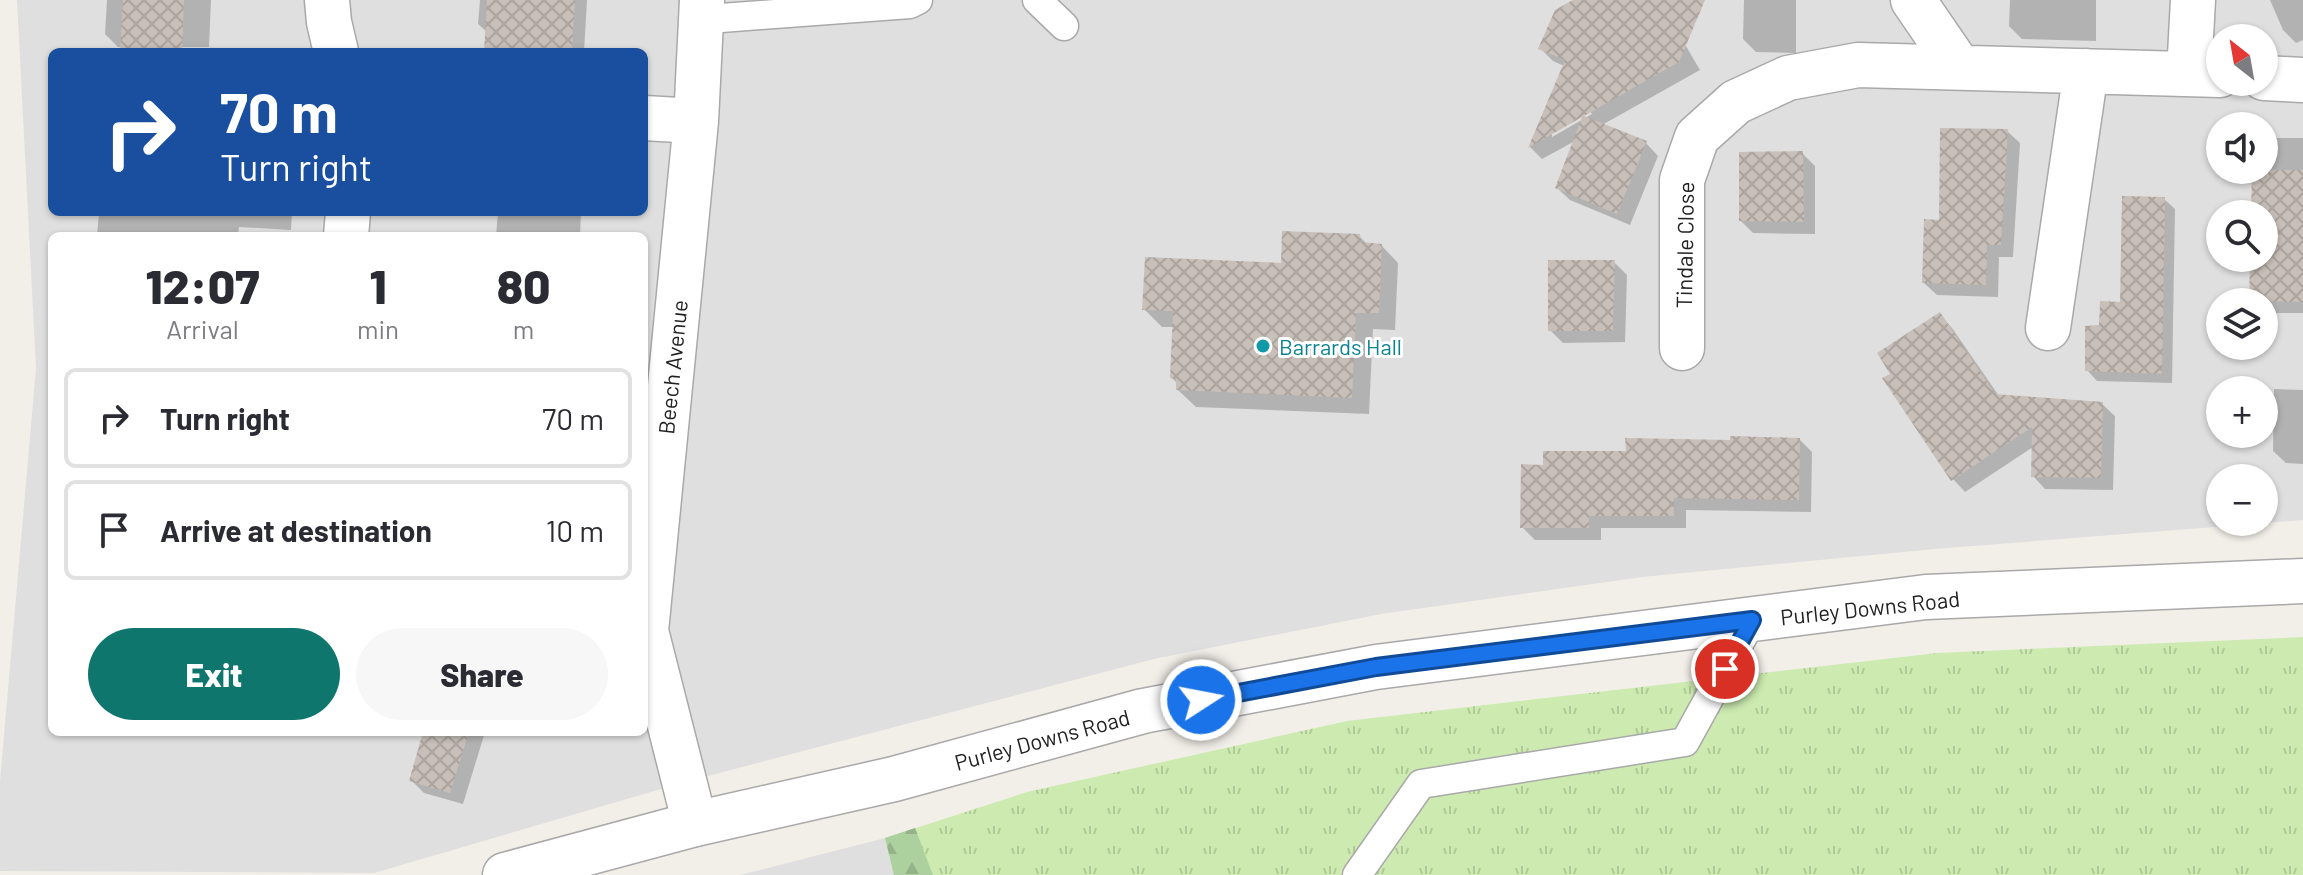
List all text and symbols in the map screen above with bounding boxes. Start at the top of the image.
north arrow [2206,24,2278,96]
map controls [2206,24,2278,536]
text: 70 m [220,77,338,144]
icon: right [88,80,192,184]
button: sound [2206,112,2278,184]
text: Turn right [220,145,372,188]
street label: Tindale Close [1670,181,1698,309]
button: search [2206,200,2278,272]
text: 12:07 [146,256,259,314]
text: 1 [369,256,387,314]
text: 80 [497,256,550,314]
button: layers [2206,288,2278,360]
street label: Beech Avenue [652,299,692,435]
text: Arrival [166,313,239,344]
text: min [357,313,399,344]
text: m [513,313,534,344]
place label: Barrards Hall [1279,333,1402,359]
marker: Barrards Hall [1254,337,1272,355]
button: + [2206,376,2278,448]
icon: right [92,396,136,440]
text: Turn right [160,400,290,436]
text: 70 m [542,400,604,436]
button: − [2206,464,2278,536]
icon: arrive [92,508,136,552]
text: Arrive at destination [160,512,432,548]
text: 10 m [546,512,604,548]
street label: Purley Downs Road [1779,585,1961,629]
button: Exit [88,628,340,720]
button: Share [356,628,608,720]
pin [1691,635,1759,703]
icon: arrive [1703,647,1747,691]
position arrow [1159,658,1243,742]
street label: Purley Downs Road [952,703,1132,775]

